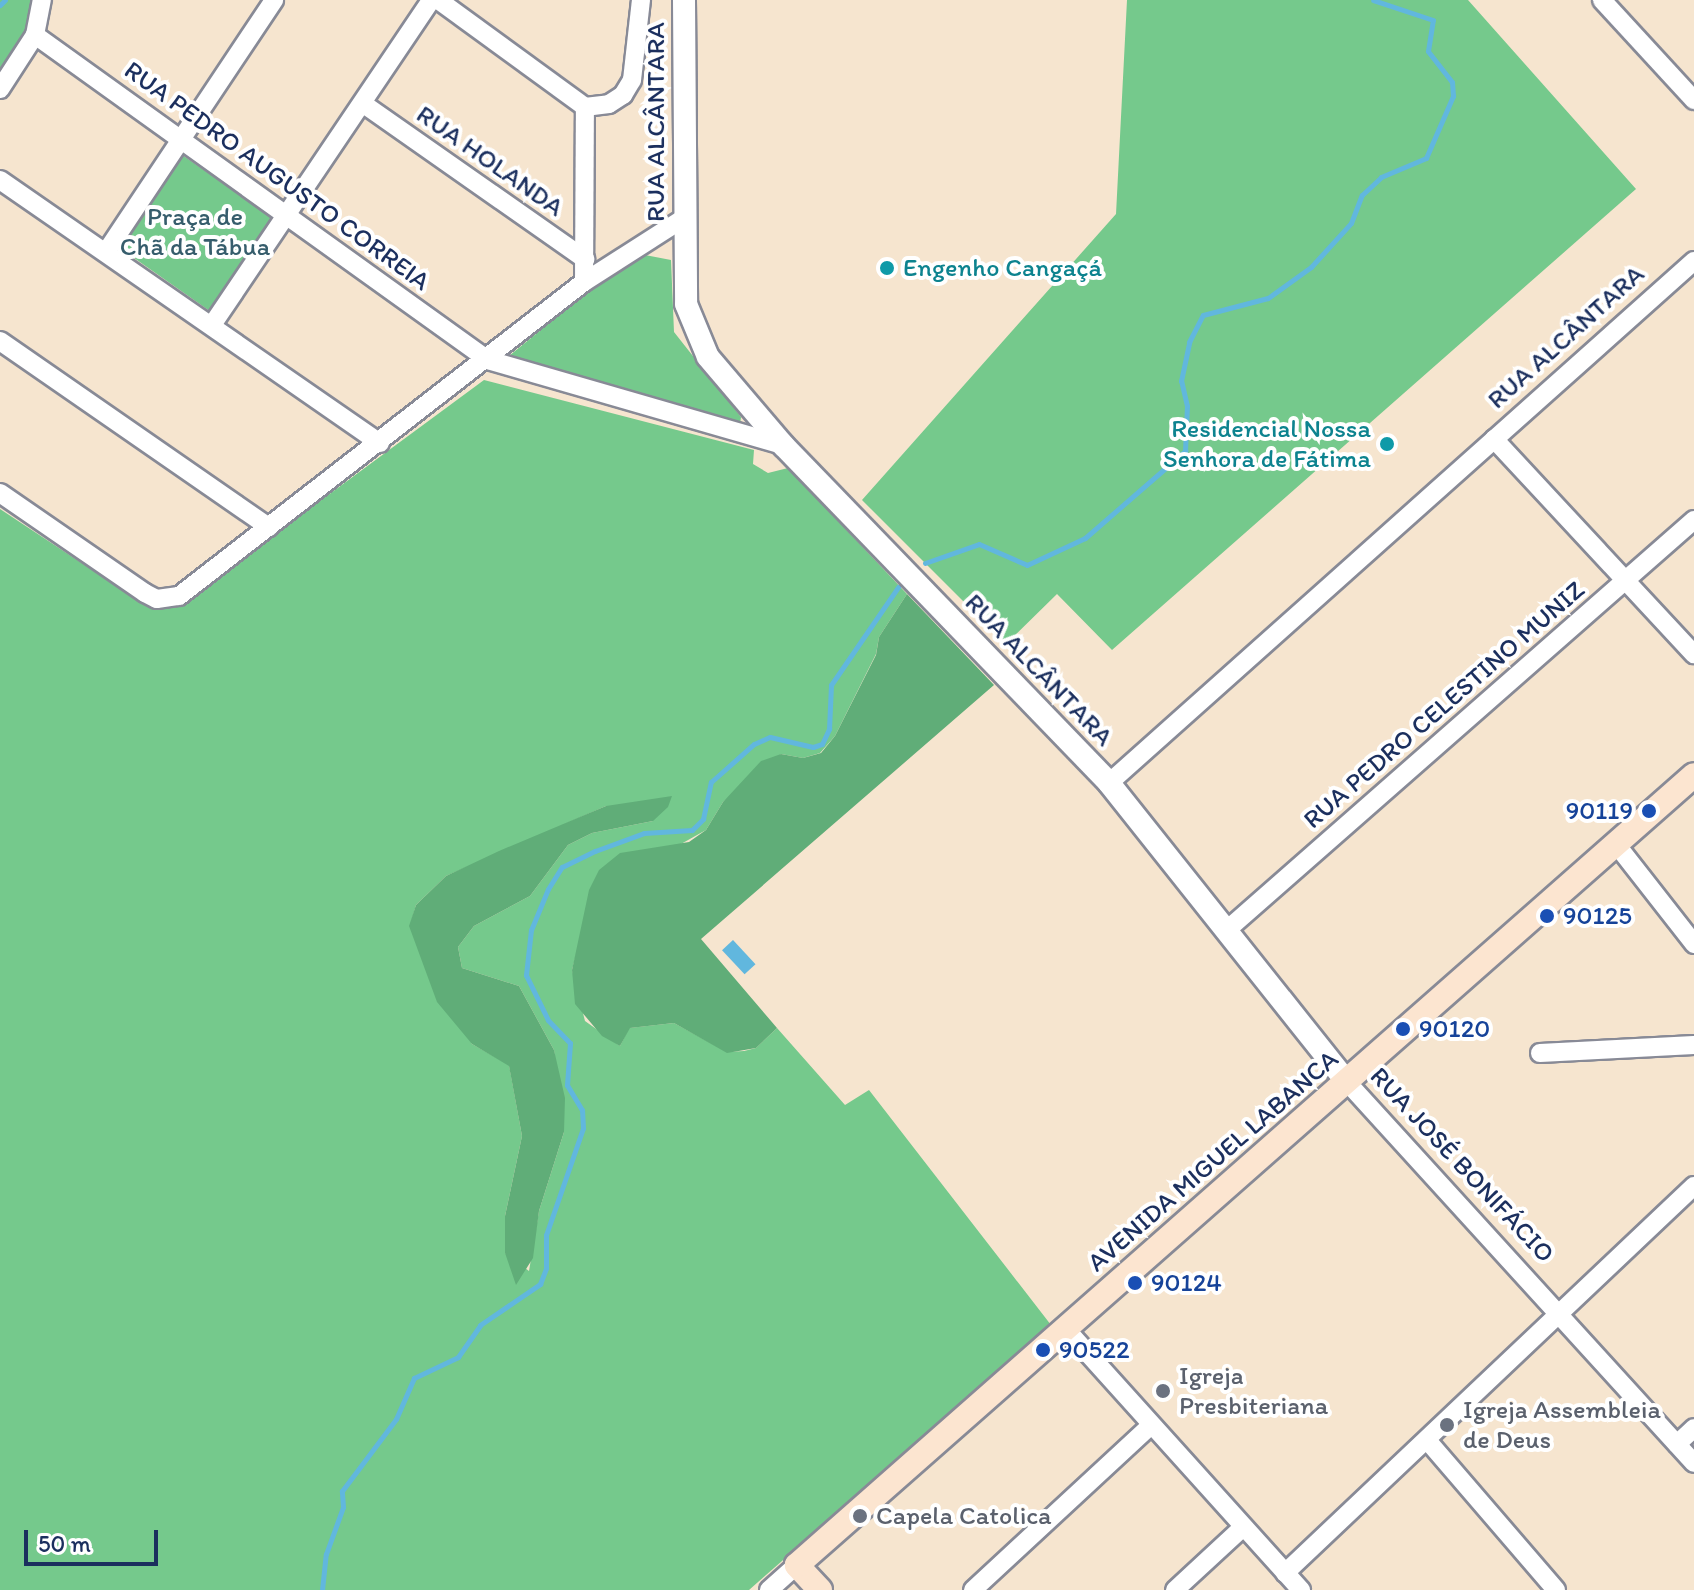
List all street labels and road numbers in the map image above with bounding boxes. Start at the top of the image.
street label: RUA ALCÂNTARA [640,22,672,222]
street label: RUA PEDRO AUGUSTO CORREIA [117,54,437,298]
street label: RUA HOLANDA [410,98,570,224]
street label: RUA ALCÂNTARA [1481,258,1651,416]
street label: RUA PEDRO CELESTINO MUNIZ [1299,576,1589,834]
street label: RUA ALCÂNTARA [958,587,1120,753]
street label: AVENIDA MIGUEL LABANCA [1080,1043,1346,1279]
street label: RUA JOSÉ BONIFÁCIO [1363,1061,1561,1269]

